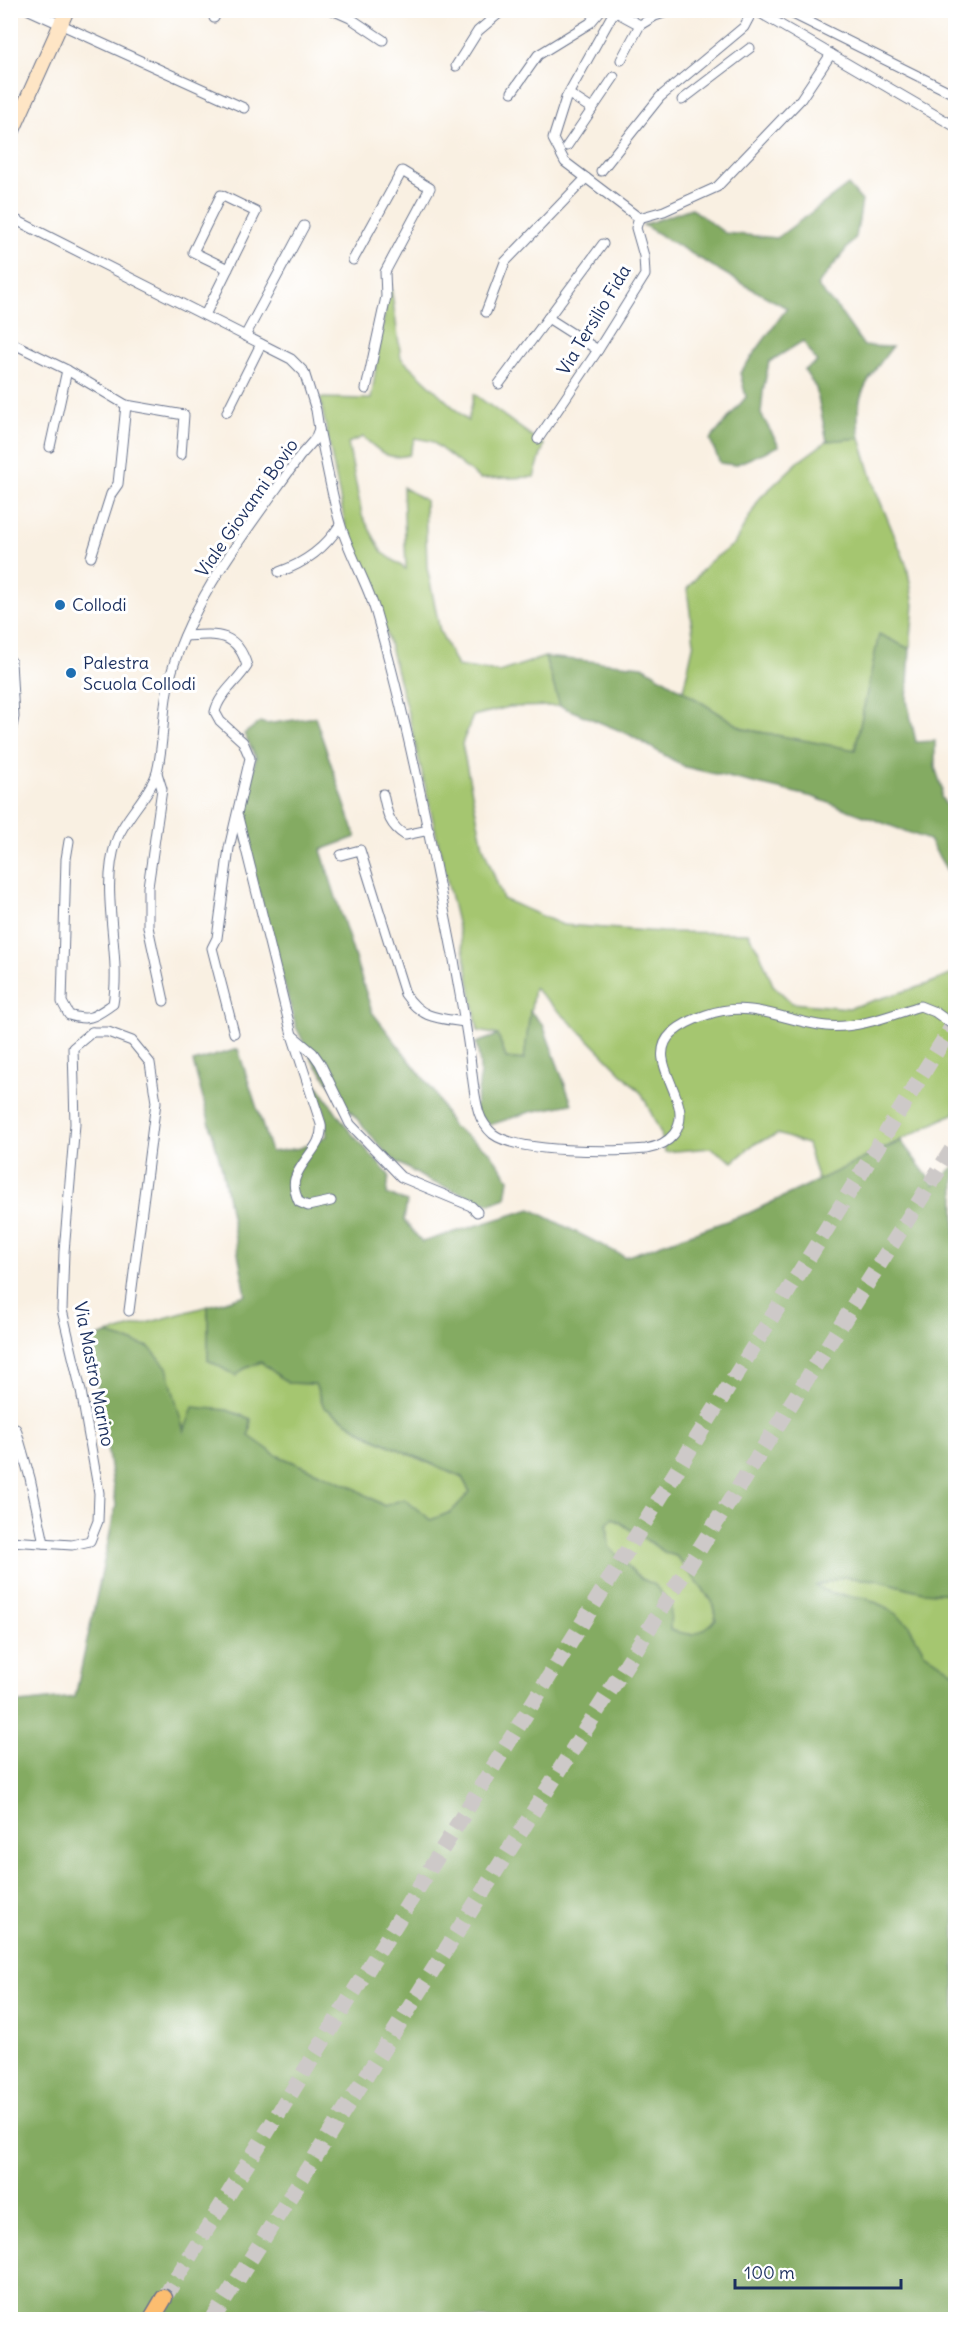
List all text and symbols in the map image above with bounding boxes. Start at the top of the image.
street label: Via Tersilio Fida [552,260,636,379]
street label: Viale Giovanni Bovio [190,434,303,581]
place label: Collodi [72,593,127,616]
marker: Collodi [53,598,67,612]
place label: Palestra Scuola Collodi [83,651,196,695]
marker: Palestra Scuola Collodi [64,666,78,680]
street label: Via Mastro Marino [69,1300,120,1448]
scale bar [735,2252,902,2290]
text: 100 m [744,2261,795,2284]

